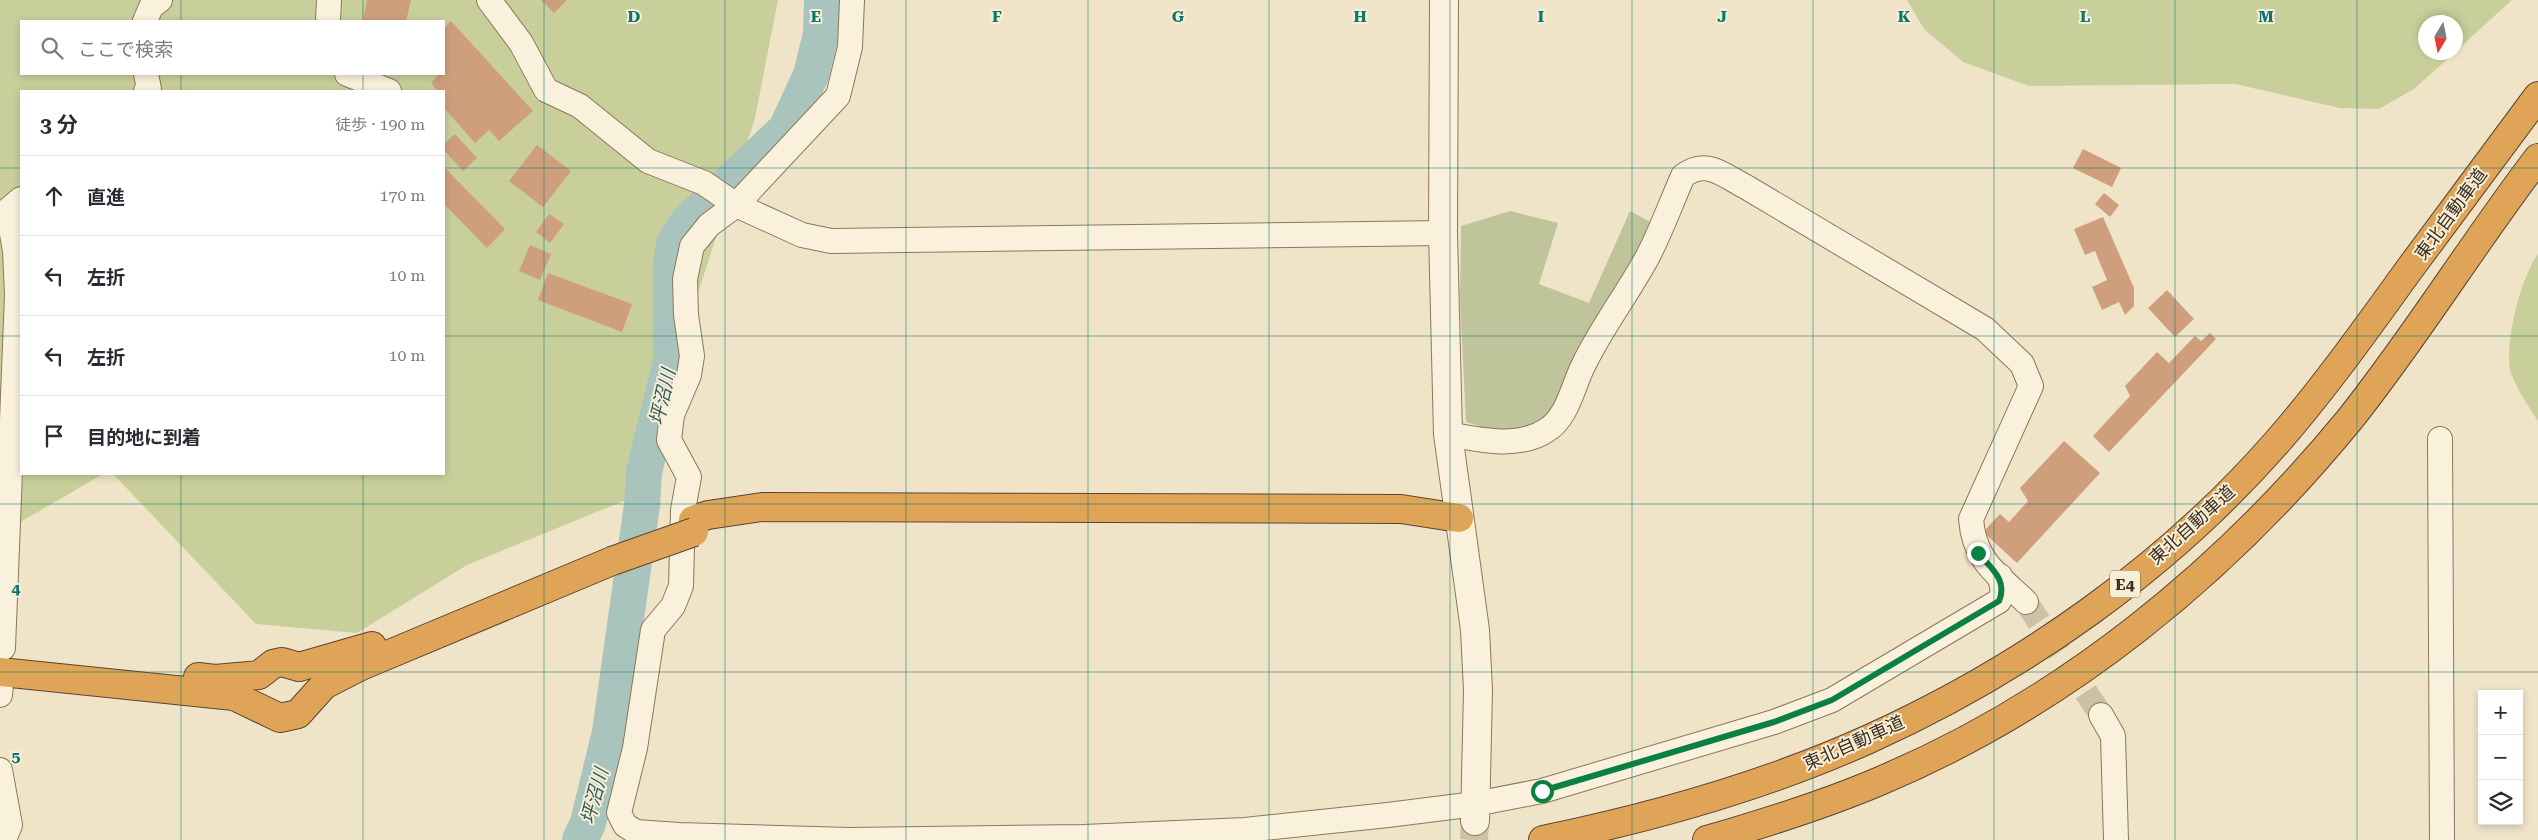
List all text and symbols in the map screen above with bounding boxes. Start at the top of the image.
text: D [628,7,641,26]
text: E [811,7,821,26]
text: F [992,7,1002,26]
text: G [1172,7,1185,26]
text: H [1353,7,1367,26]
text: I [1538,7,1544,26]
text: J [1717,7,1727,26]
text: K [1898,7,1911,26]
text: L [2080,7,2090,26]
text: M [2258,7,2274,26]
north arrow [2418,15,2463,60]
search box [20,20,445,75]
icon: search [38,34,66,62]
text: ここで検索 [78,38,173,61]
text: 3 分 [40,113,78,137]
text: 徒歩 · 190 m [335,115,425,134]
street label: 東北自動車道 [2410,164,2491,264]
icon: ahead [40,182,68,210]
text: 直進 [87,186,125,209]
text: 170 m [379,186,425,205]
icon: left [40,262,68,290]
text: 左折 [87,266,125,289]
text: 10 m [388,266,425,285]
icon: left [40,342,68,370]
text: 左折 [87,346,125,369]
text: 10 m [388,346,425,365]
water label: 坪沼川 [645,365,681,427]
icon: arrive [40,422,68,450]
text: 目的地に到着 [87,426,201,449]
street label: 東北自動車道 [2145,481,2239,569]
route end [1967,542,1990,565]
road number: E4 [2110,570,2140,598]
text: 4 [12,579,21,598]
map controls [2478,690,2523,825]
button: + [2478,690,2523,735]
street label: 東北自動車道 [1800,711,1907,774]
button: − [2478,735,2523,780]
text: 5 [12,747,21,766]
water label: 坪沼川 [576,764,613,827]
route start [1531,780,1554,803]
button: layers [2478,780,2523,825]

